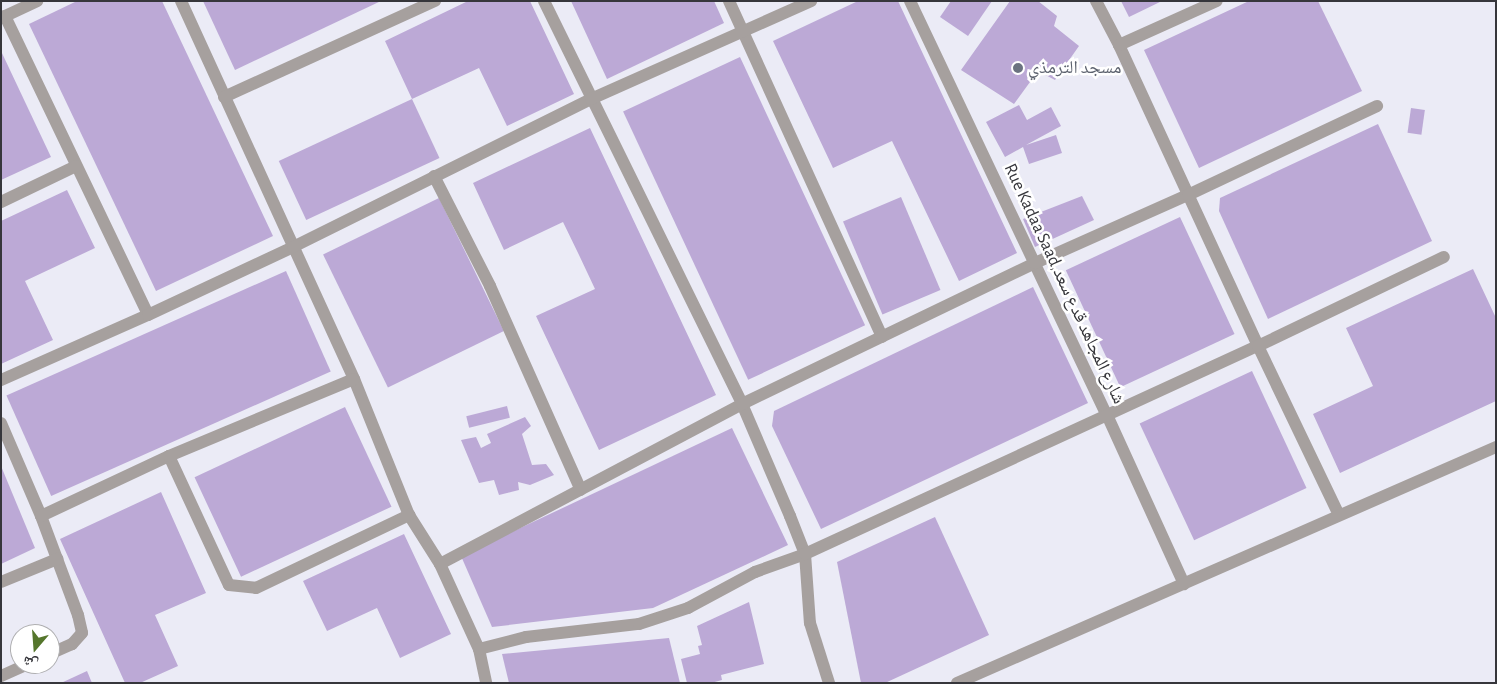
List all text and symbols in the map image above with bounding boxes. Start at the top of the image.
place label: مسجد الترمذي [1028,57,1121,79]
marker: مسجد الترمذي [1012,62,1024,74]
street label: Rue Kadaa Saad,شارع المجاهد قدع سعد [999,160,1129,408]
north arrow [10,624,60,674]
text: ش [21,653,40,671]

